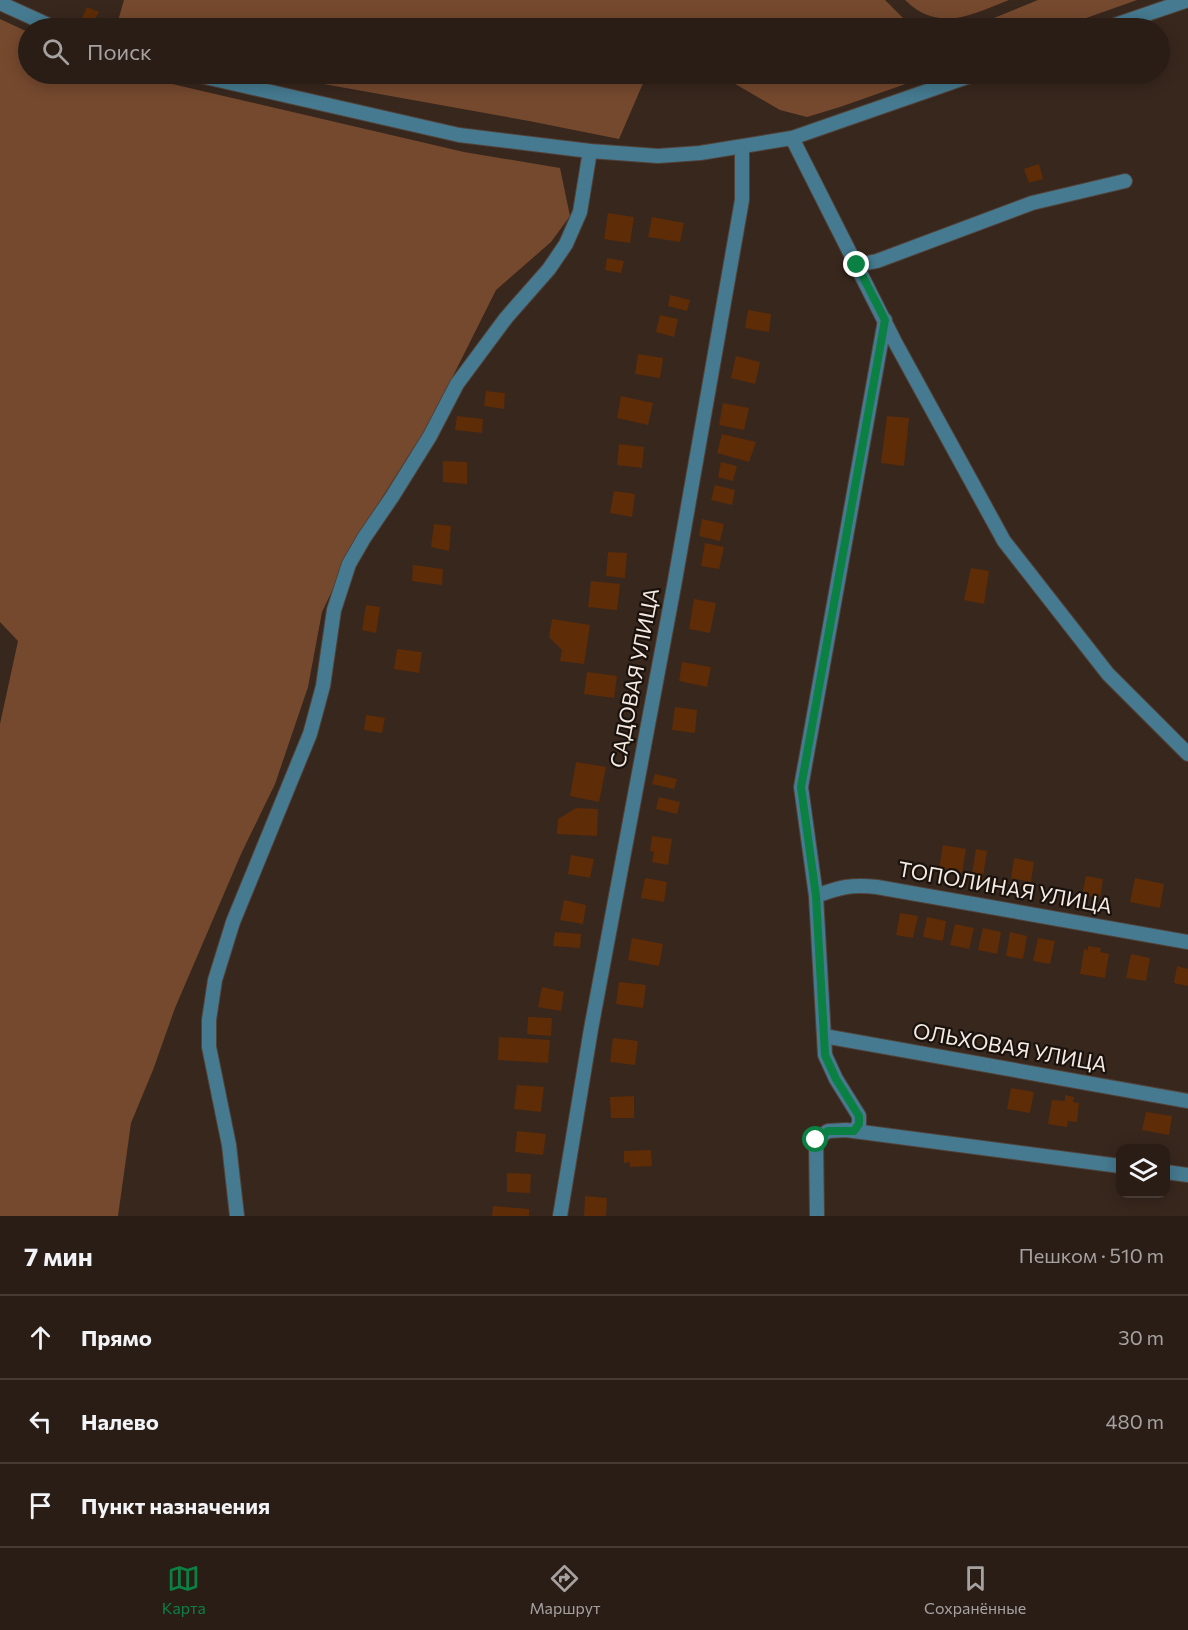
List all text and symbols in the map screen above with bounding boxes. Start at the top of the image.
search box [18,18,1170,84]
icon: search [39,35,72,68]
text: Поиск [87,38,152,65]
route end [843,251,869,277]
street label: САДОВАЯ УЛИЦА [604,586,663,770]
street label: ТОПОЛИНАЯ УЛИЦА [896,855,1114,918]
street label: ОЛЬХОВАЯ УЛИЦА [911,1017,1109,1076]
route start [802,1126,828,1152]
map controls [1116,1144,1170,1198]
button: layers [1116,1144,1170,1198]
text: 7 мин [24,1240,93,1271]
text: Пешком · 510 m [1019,1243,1164,1267]
icon: ahead [24,1321,57,1354]
text: Прямо [81,1324,152,1351]
text: 30 m [1118,1325,1164,1349]
icon: left [24,1405,57,1438]
text: Налево [81,1408,159,1435]
text: 480 m [1106,1409,1164,1433]
icon: arrive [24,1489,57,1522]
text: Пункт назначения [81,1492,270,1519]
tab: Карта [162,1562,206,1617]
tab: Маршрут [529,1562,601,1617]
tab: Сохранённые [924,1562,1026,1617]

